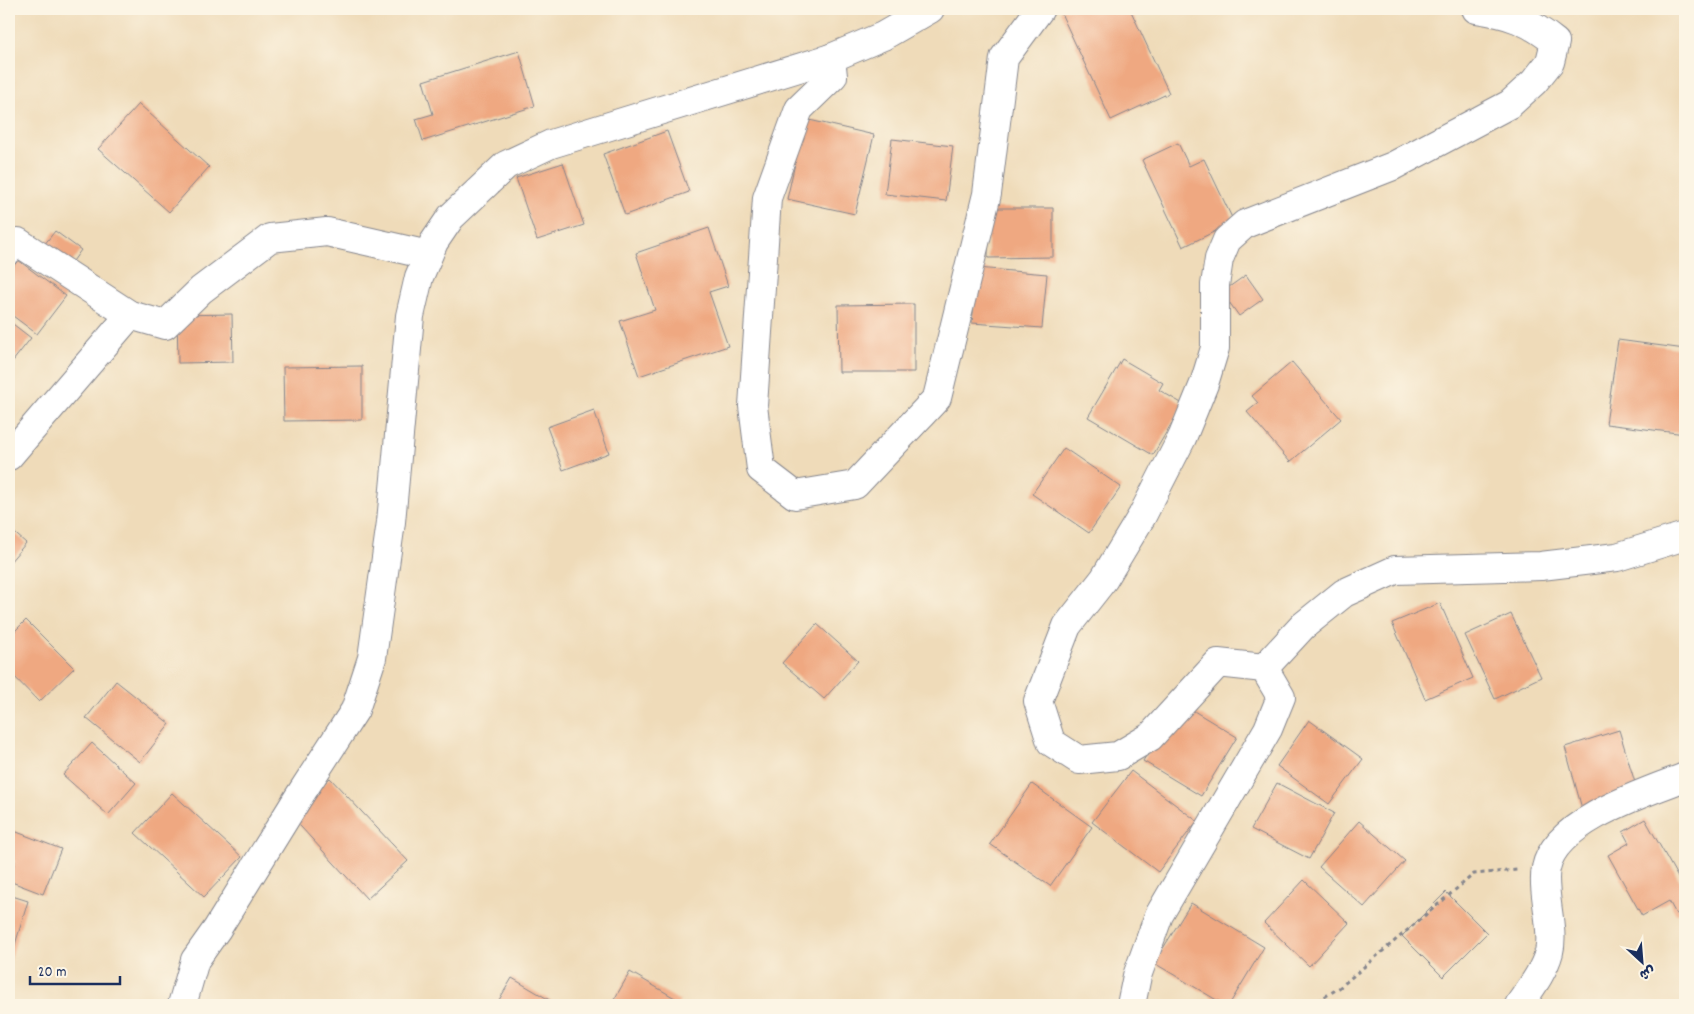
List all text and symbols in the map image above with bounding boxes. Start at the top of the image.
north arrow [1616,936,1666,986]
scale bar [30,954,120,986]
text: ش [1636,960,1658,984]
text: 20 m [38,962,66,984]

